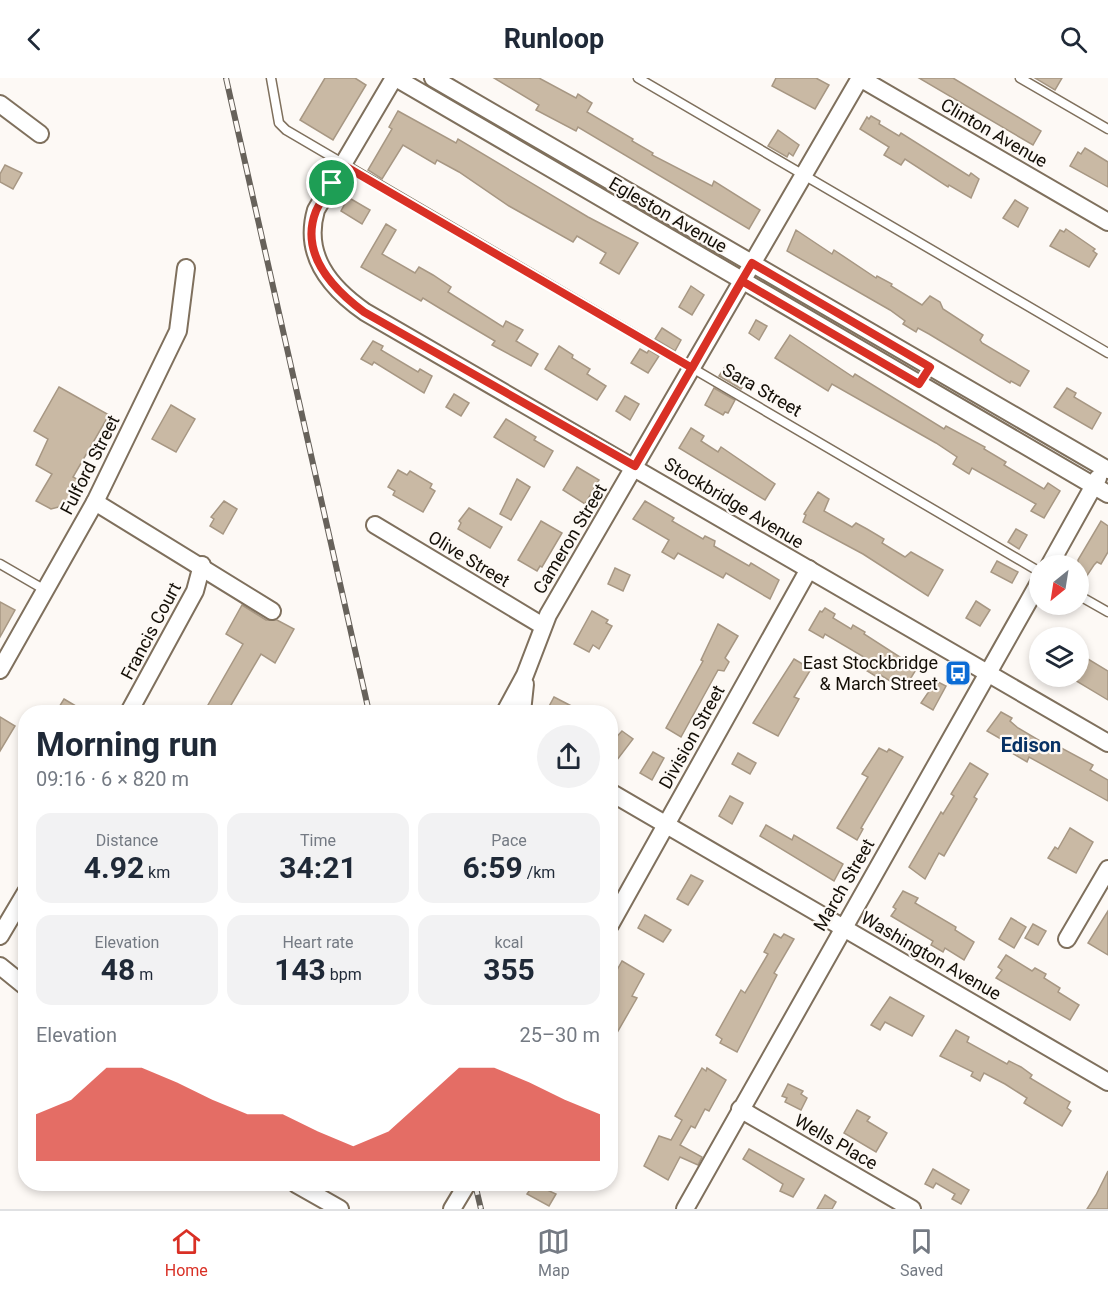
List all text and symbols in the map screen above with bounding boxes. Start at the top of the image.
icon: back [18,23,51,56]
text: Runloop [504,23,604,55]
icon: search [1057,23,1090,56]
street label: Clinton Avenue [937,94,1051,172]
pin [306,157,357,208]
icon: arrive [315,166,348,199]
street label: Egleston Avenue [606,172,731,257]
street label: Sara Street [719,358,806,421]
street label: Fulford Street [56,412,124,518]
street label: Stockbridge Avenue [661,453,808,553]
street label: Cameron Street [528,480,611,598]
street label: Olive Street [425,526,514,591]
north arrow [1029,555,1089,615]
map controls [1029,555,1089,687]
street label: Francis Court [116,578,185,683]
button: layers [1029,627,1089,687]
place label: East Stockbridge & March Street [803,652,938,694]
bus stop icon: East Stockbridge & March Street [943,658,973,688]
street label: Division Street [654,681,729,792]
text: Morning run [36,725,217,764]
button: share [537,725,600,788]
district label: Edison [1001,733,1061,757]
text: 09:16 · 6 × 820 m [36,767,189,791]
text: Distance [96,831,158,850]
text: Time [300,831,336,850]
text: Pace [491,831,527,850]
street label: March Street [809,835,878,934]
text: 4.92 [84,850,144,885]
text: 34:21 [279,850,357,885]
text: 6:59 [463,850,523,885]
text: km [144,863,170,882]
text: /km [523,863,555,882]
street label: Washington Avenue [857,907,1005,1004]
text: Elevation [95,933,159,952]
text: Heart rate [282,933,354,952]
text: kcal [495,933,523,952]
text: 48 [101,952,135,987]
text: 143 [274,952,326,987]
text: 355 [483,952,535,987]
text: m [135,965,153,984]
text: bpm [326,965,362,984]
text: Elevation [36,1023,117,1047]
text: 25–30 m [519,1023,600,1047]
street label: Wells Place [791,1109,881,1174]
tab: Home [165,1225,208,1280]
tab: Map [537,1225,570,1280]
tab: Saved [900,1225,943,1280]

